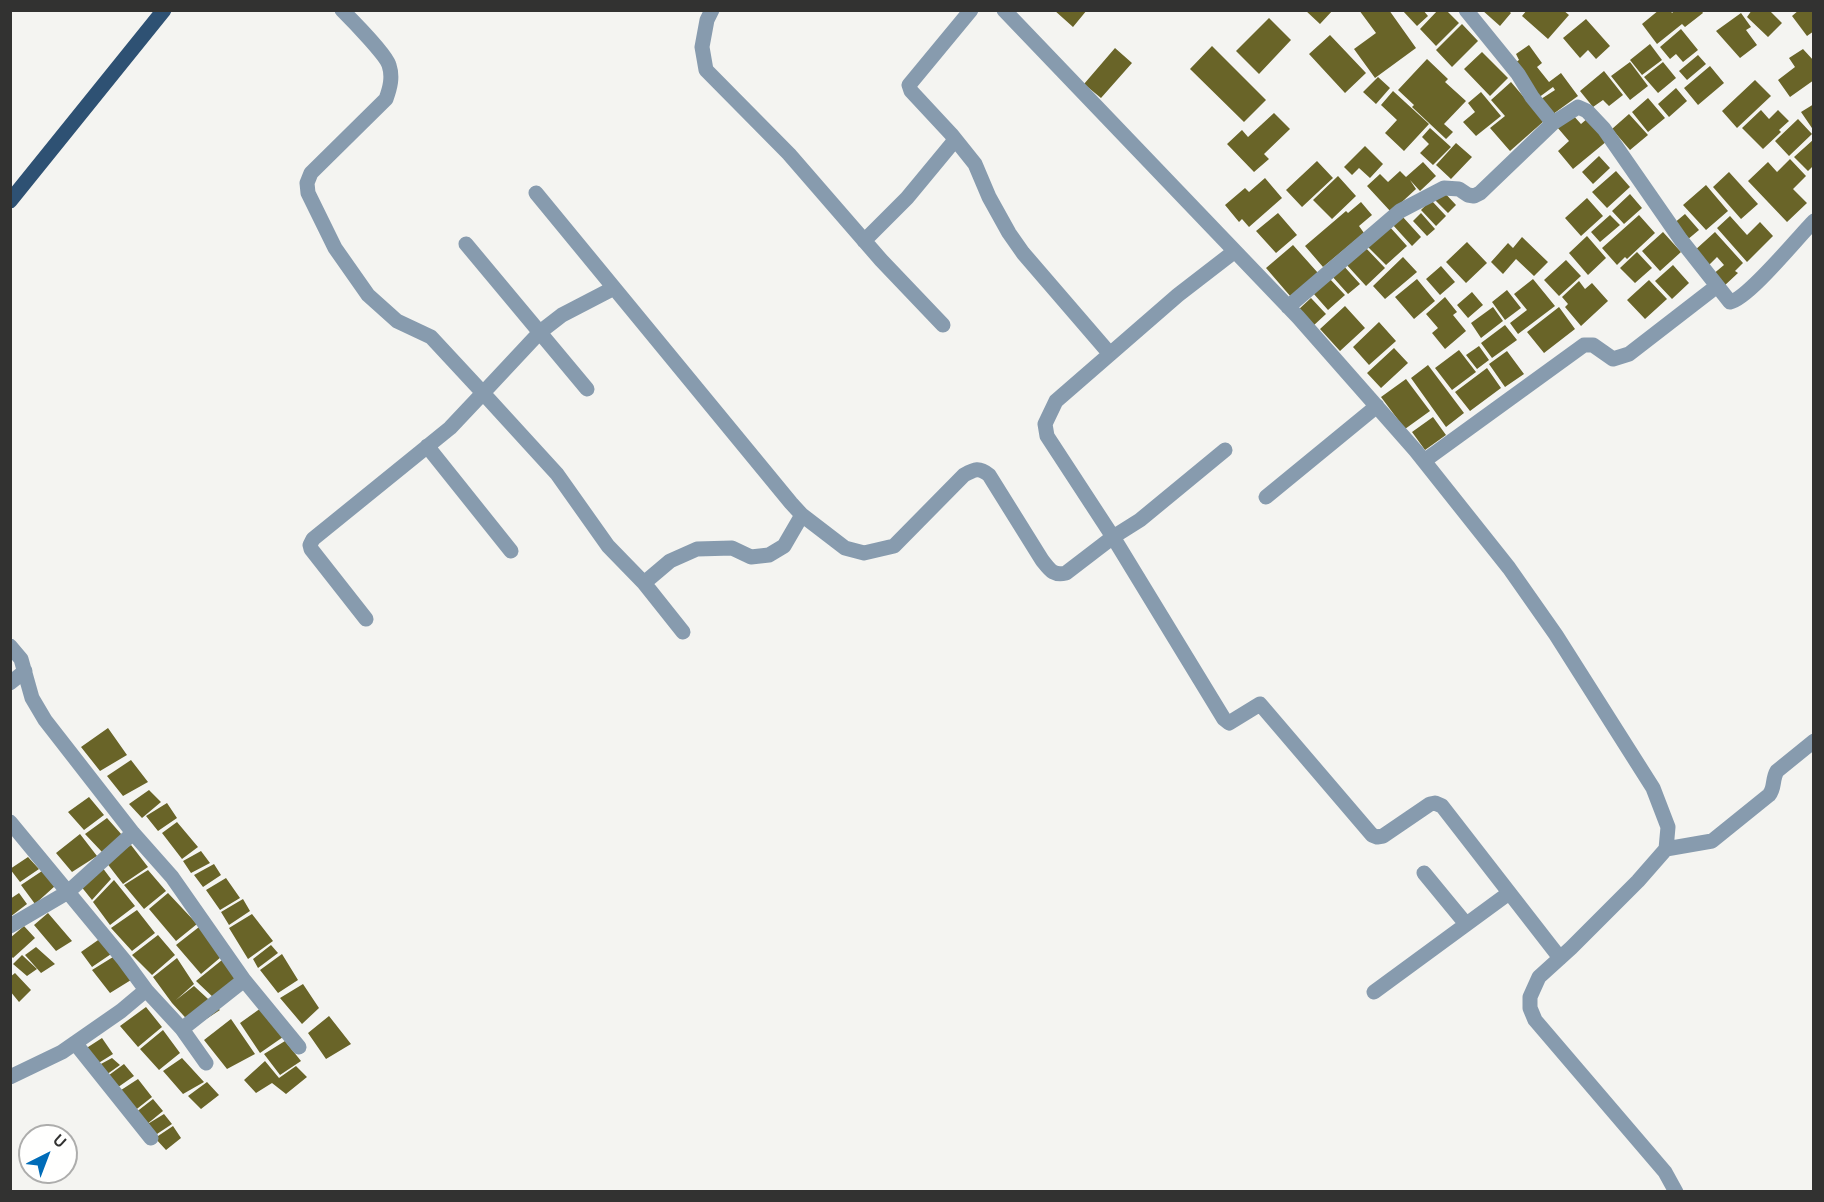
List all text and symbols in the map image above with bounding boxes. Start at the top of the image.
north arrow [18,1124,78,1184]
text: U [48,1131,70,1153]

